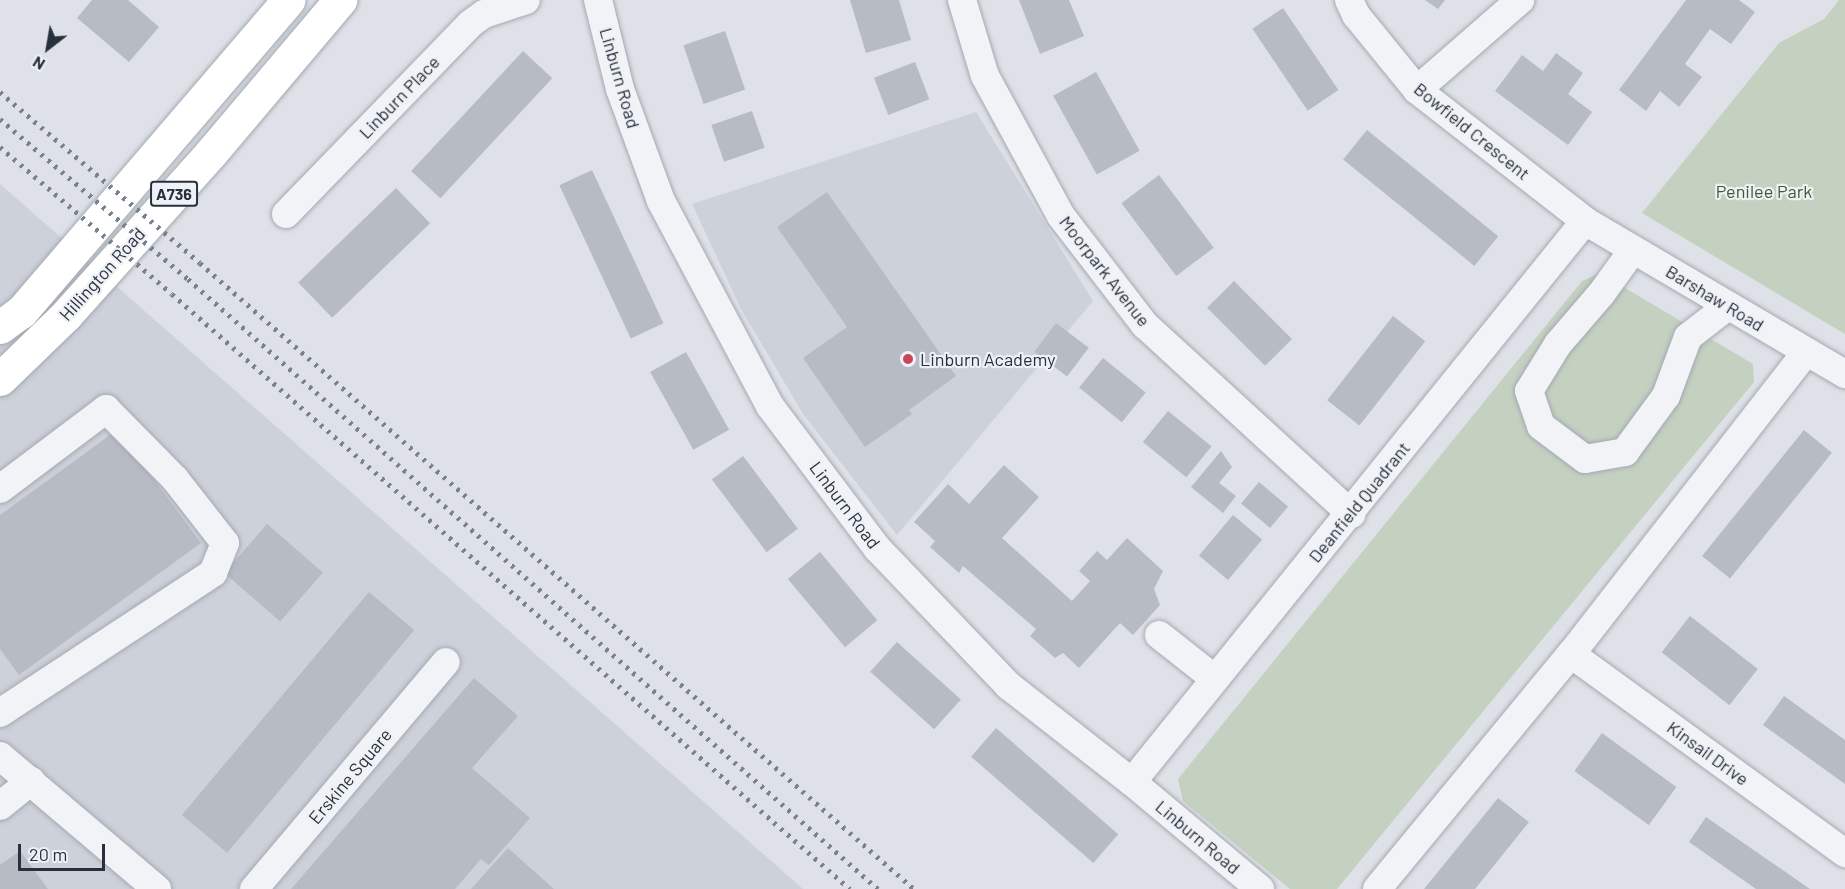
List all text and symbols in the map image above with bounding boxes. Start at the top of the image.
north arrow [18,18,78,78]
street label: Linburn Road [595,25,645,131]
street label: Linburn Place [354,51,444,143]
text: N [29,53,48,75]
street label: Bowfield Crescent [1410,78,1534,184]
park label: Penilee Park [1716,180,1812,202]
road number: A736 [150,181,198,207]
street label: Moorpark Avenue [1055,211,1155,331]
street label: Hillington Road [55,223,149,325]
street label: Barshaw Road [1662,260,1768,336]
place label: Linburn Academy [920,348,1056,370]
marker: Linburn Academy [901,352,915,366]
street label: Deanfield Quadrant [1304,437,1414,567]
street label: Linburn Road [805,457,885,553]
street label: Kinsail Drive [1663,716,1753,790]
street label: Erskine Square [304,724,396,828]
street label: Linburn Road [1151,795,1245,879]
scale bar [21,832,108,870]
text: 20 m [29,843,67,865]

